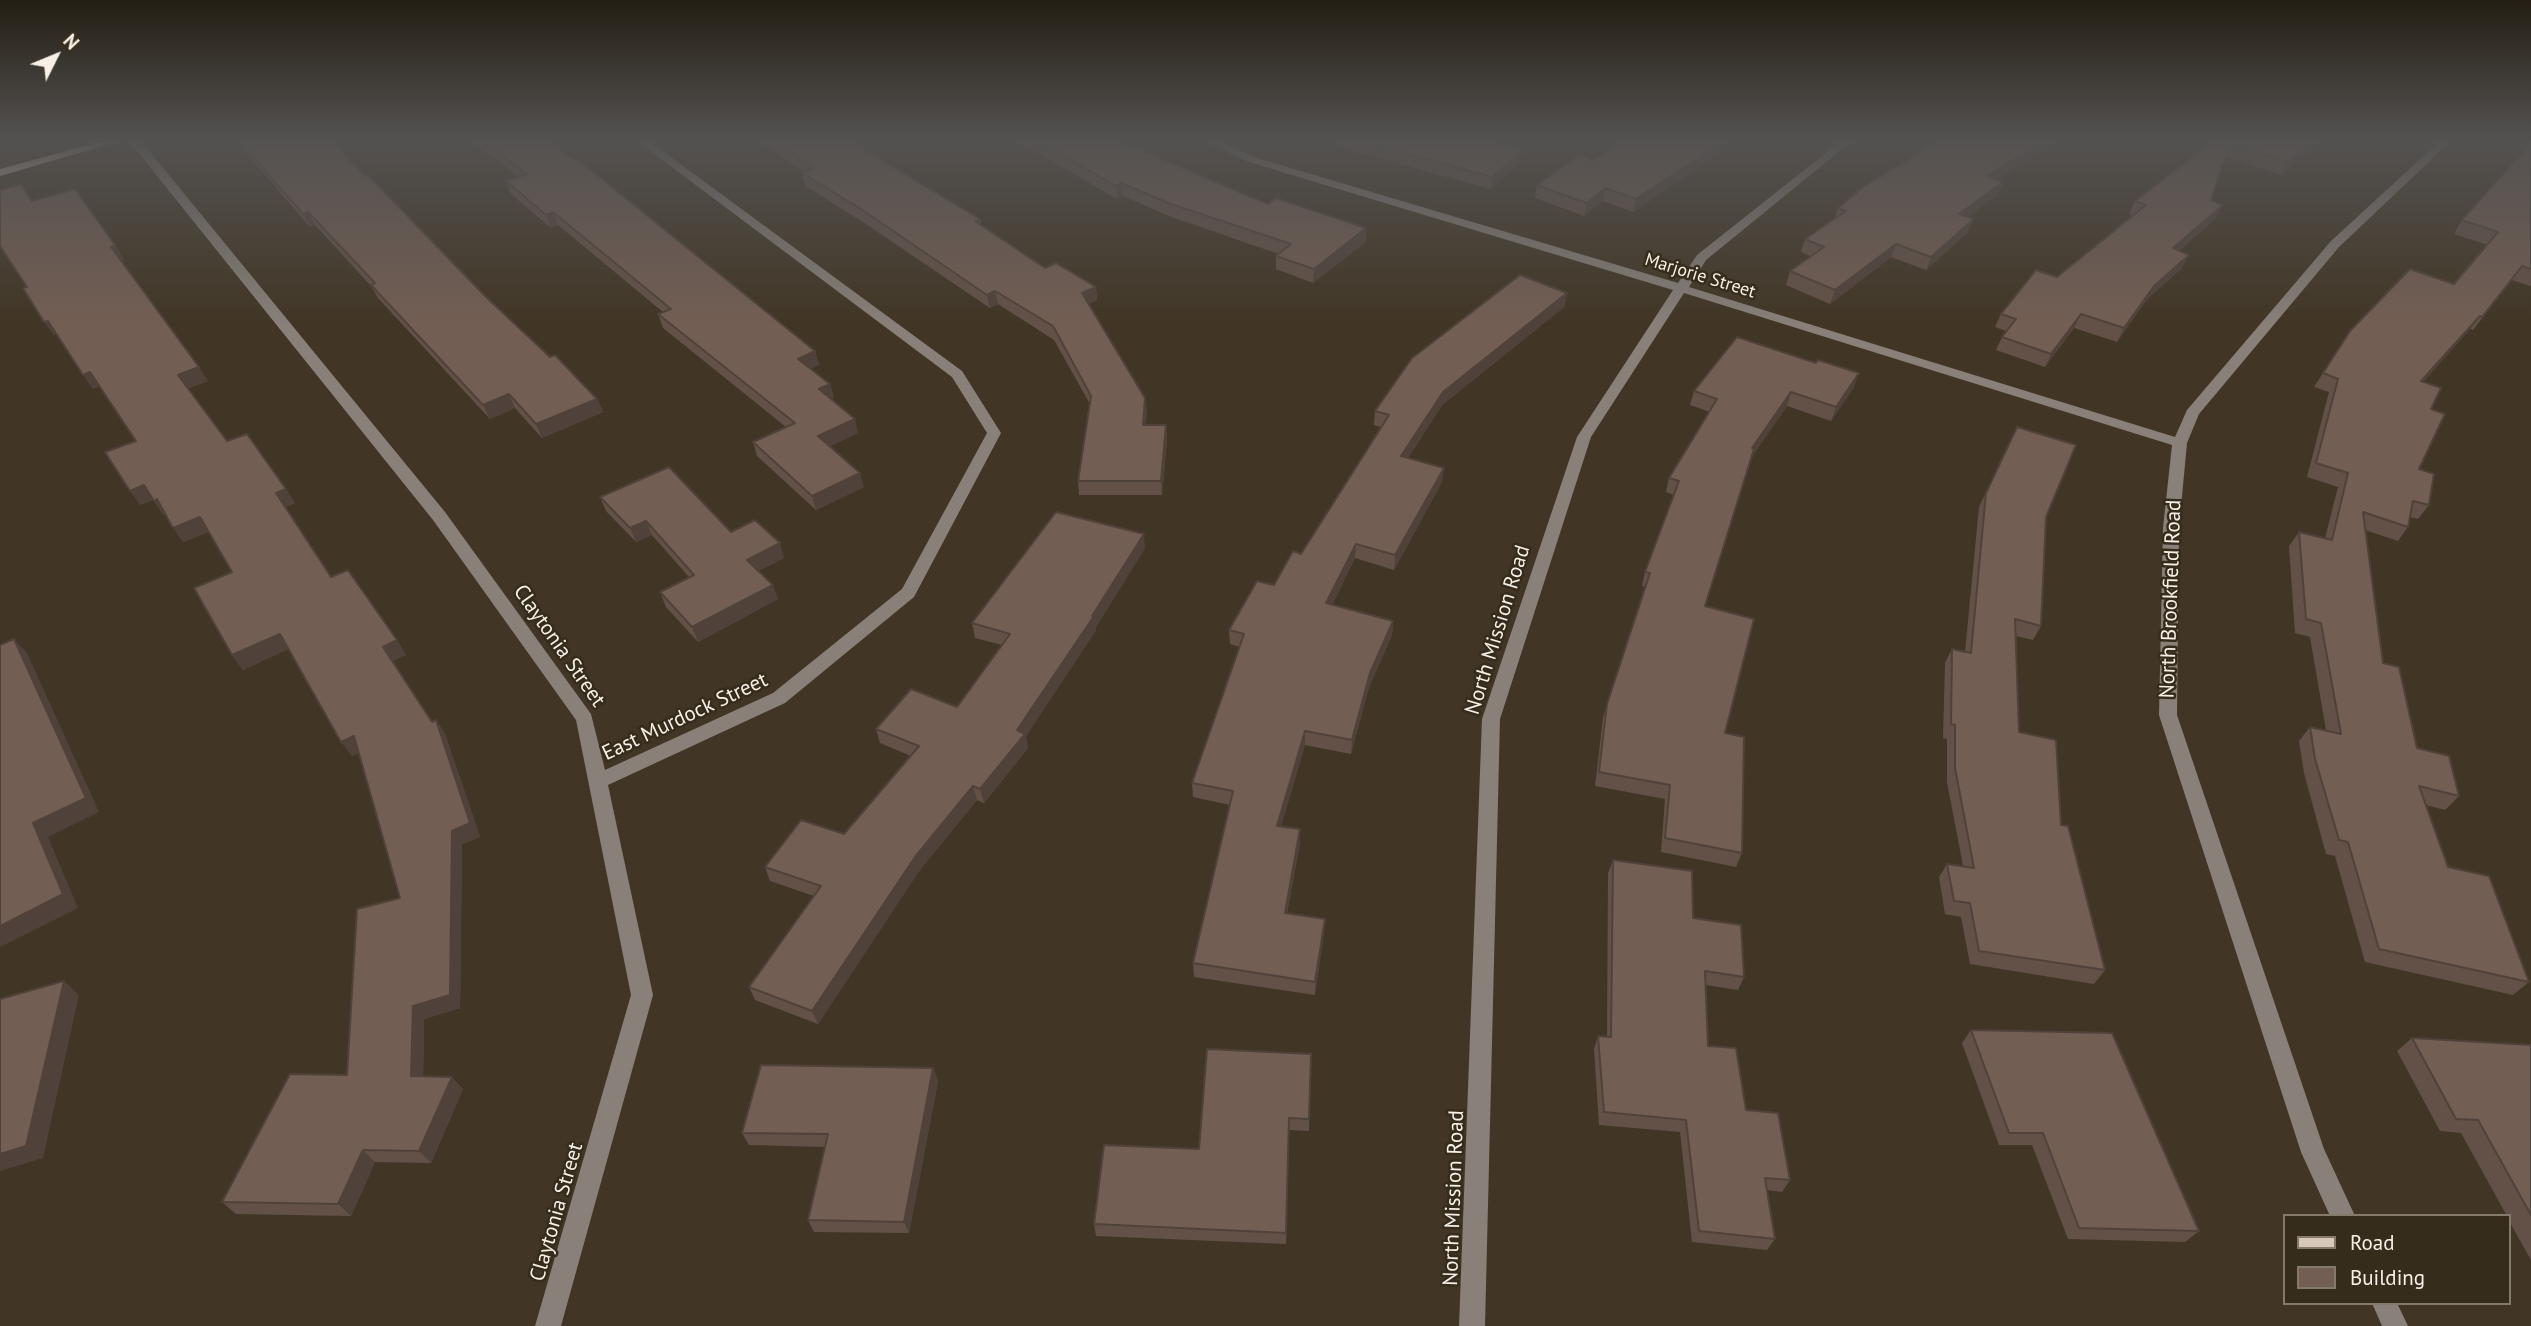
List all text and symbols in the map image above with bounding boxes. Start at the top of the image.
north arrow [21,21,91,91]
text: N [58,29,84,54]
street label: Marjorie Street [1642,249,1758,303]
street label: North Brookfield Road [2155,499,2187,699]
street label: North Mission Road [1460,542,1536,718]
street label: Claytonia Street [508,580,610,712]
street label: East Murdock Street [598,668,772,766]
street label: North Mission Road [1438,1110,1470,1286]
street label: Claytonia Street [525,1140,589,1284]
legend [2282,1214,2510,1305]
text: Road [2350,1229,2394,1256]
text: Building [2350,1264,2425,1291]

